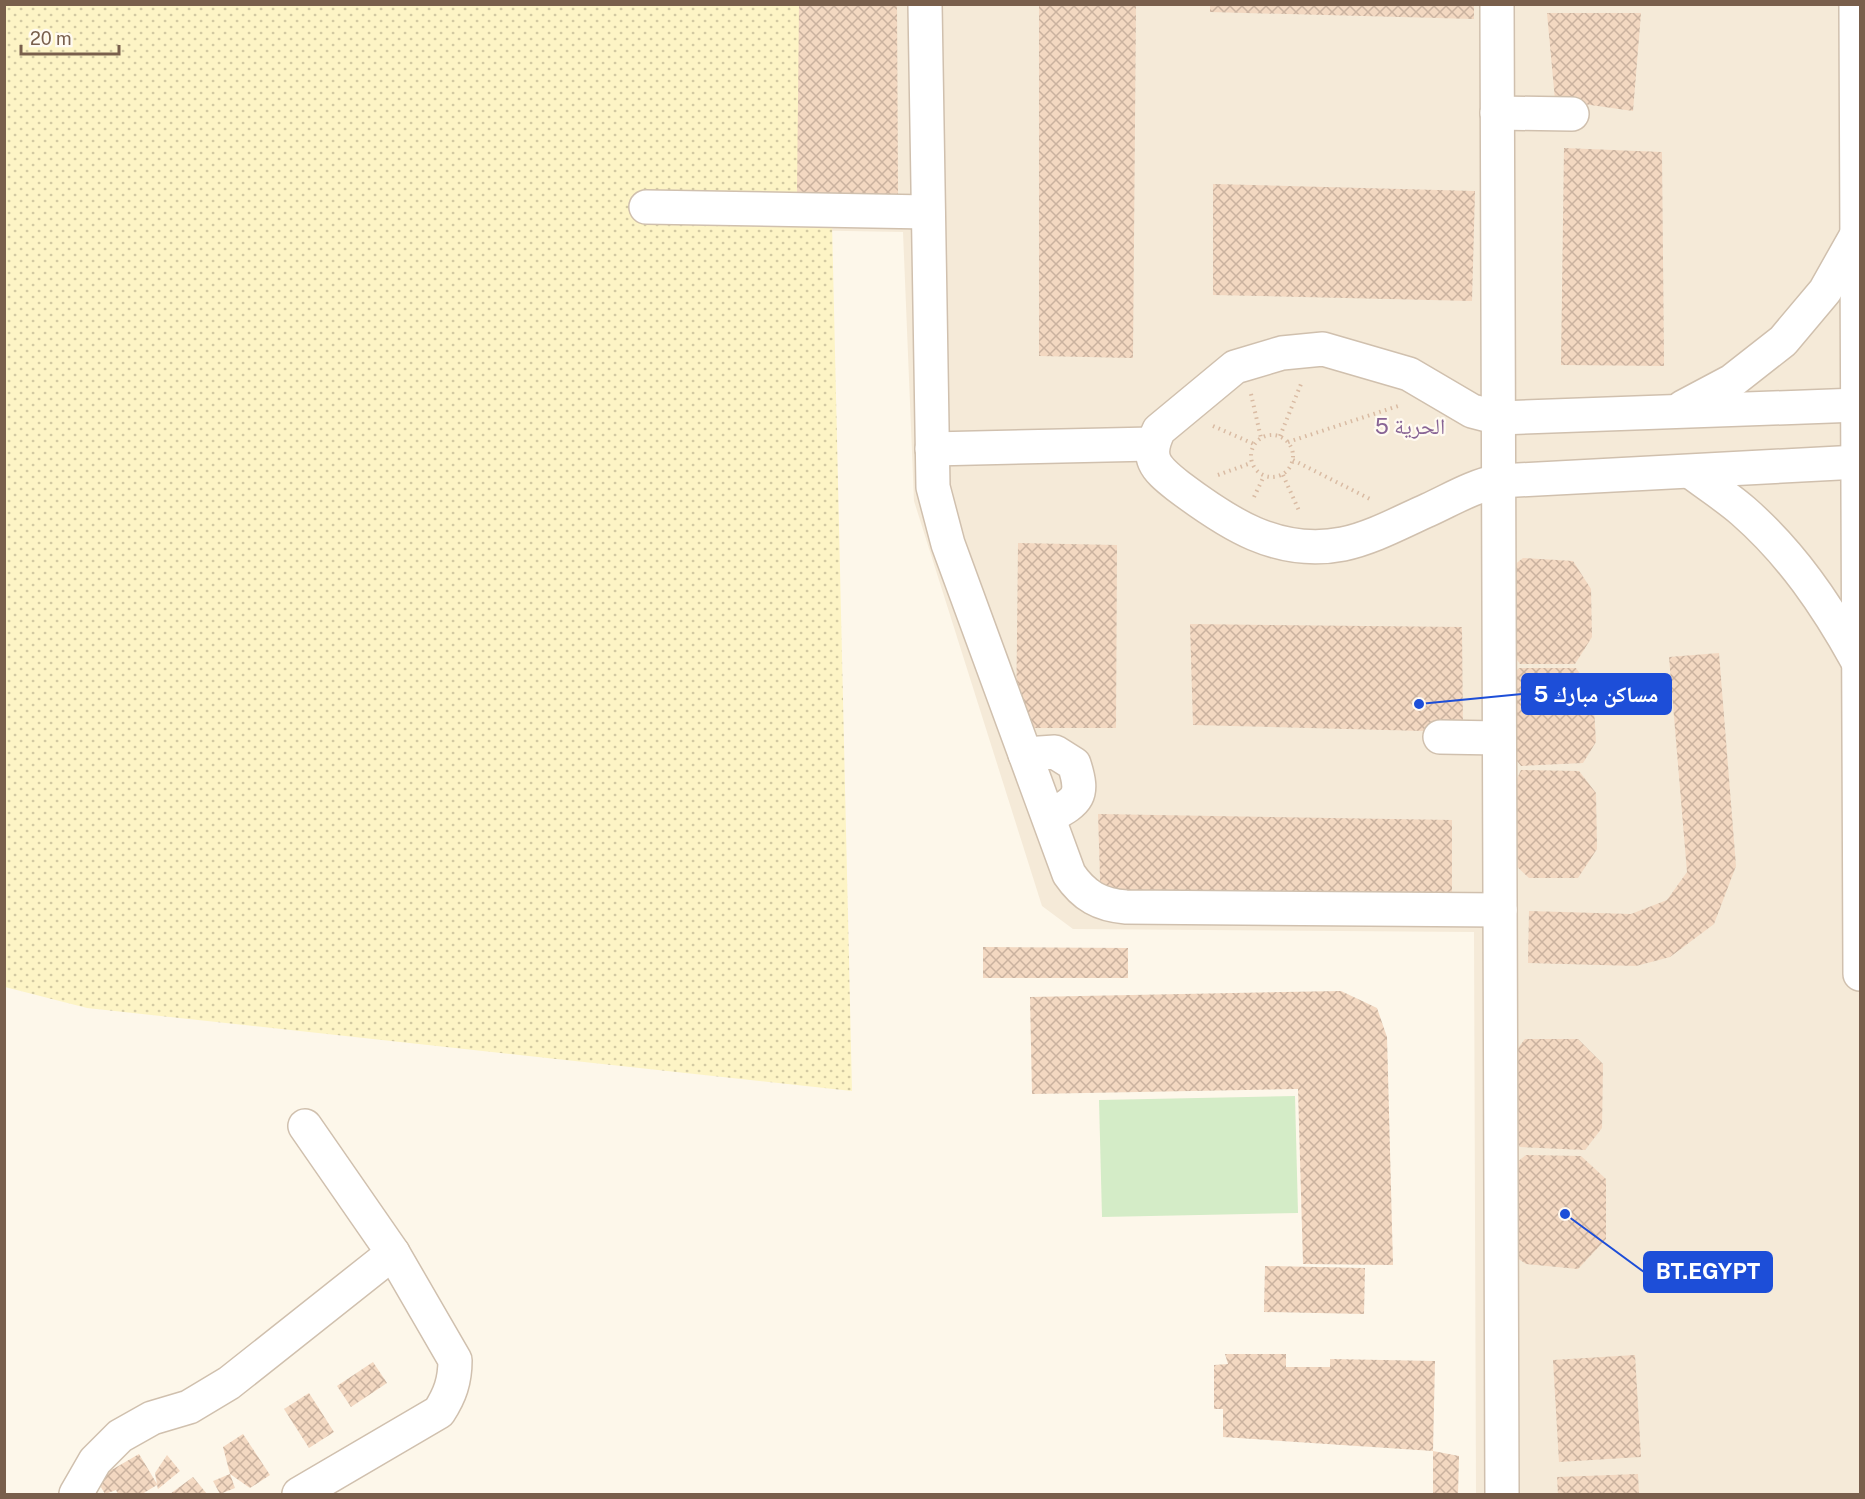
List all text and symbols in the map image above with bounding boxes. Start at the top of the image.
scale bar [21,18,118,56]
text: 20 m [30,28,72,49]
district label: الحرية 5 [1375,413,1445,439]
callout: مساكن مبارك 5 [1522,674,1671,714]
text: مساكن مبارك 5 [1534,681,1658,708]
callout: BT.EGYPT [1644,1252,1772,1292]
text: BT.EGYPT [1656,1258,1761,1284]

